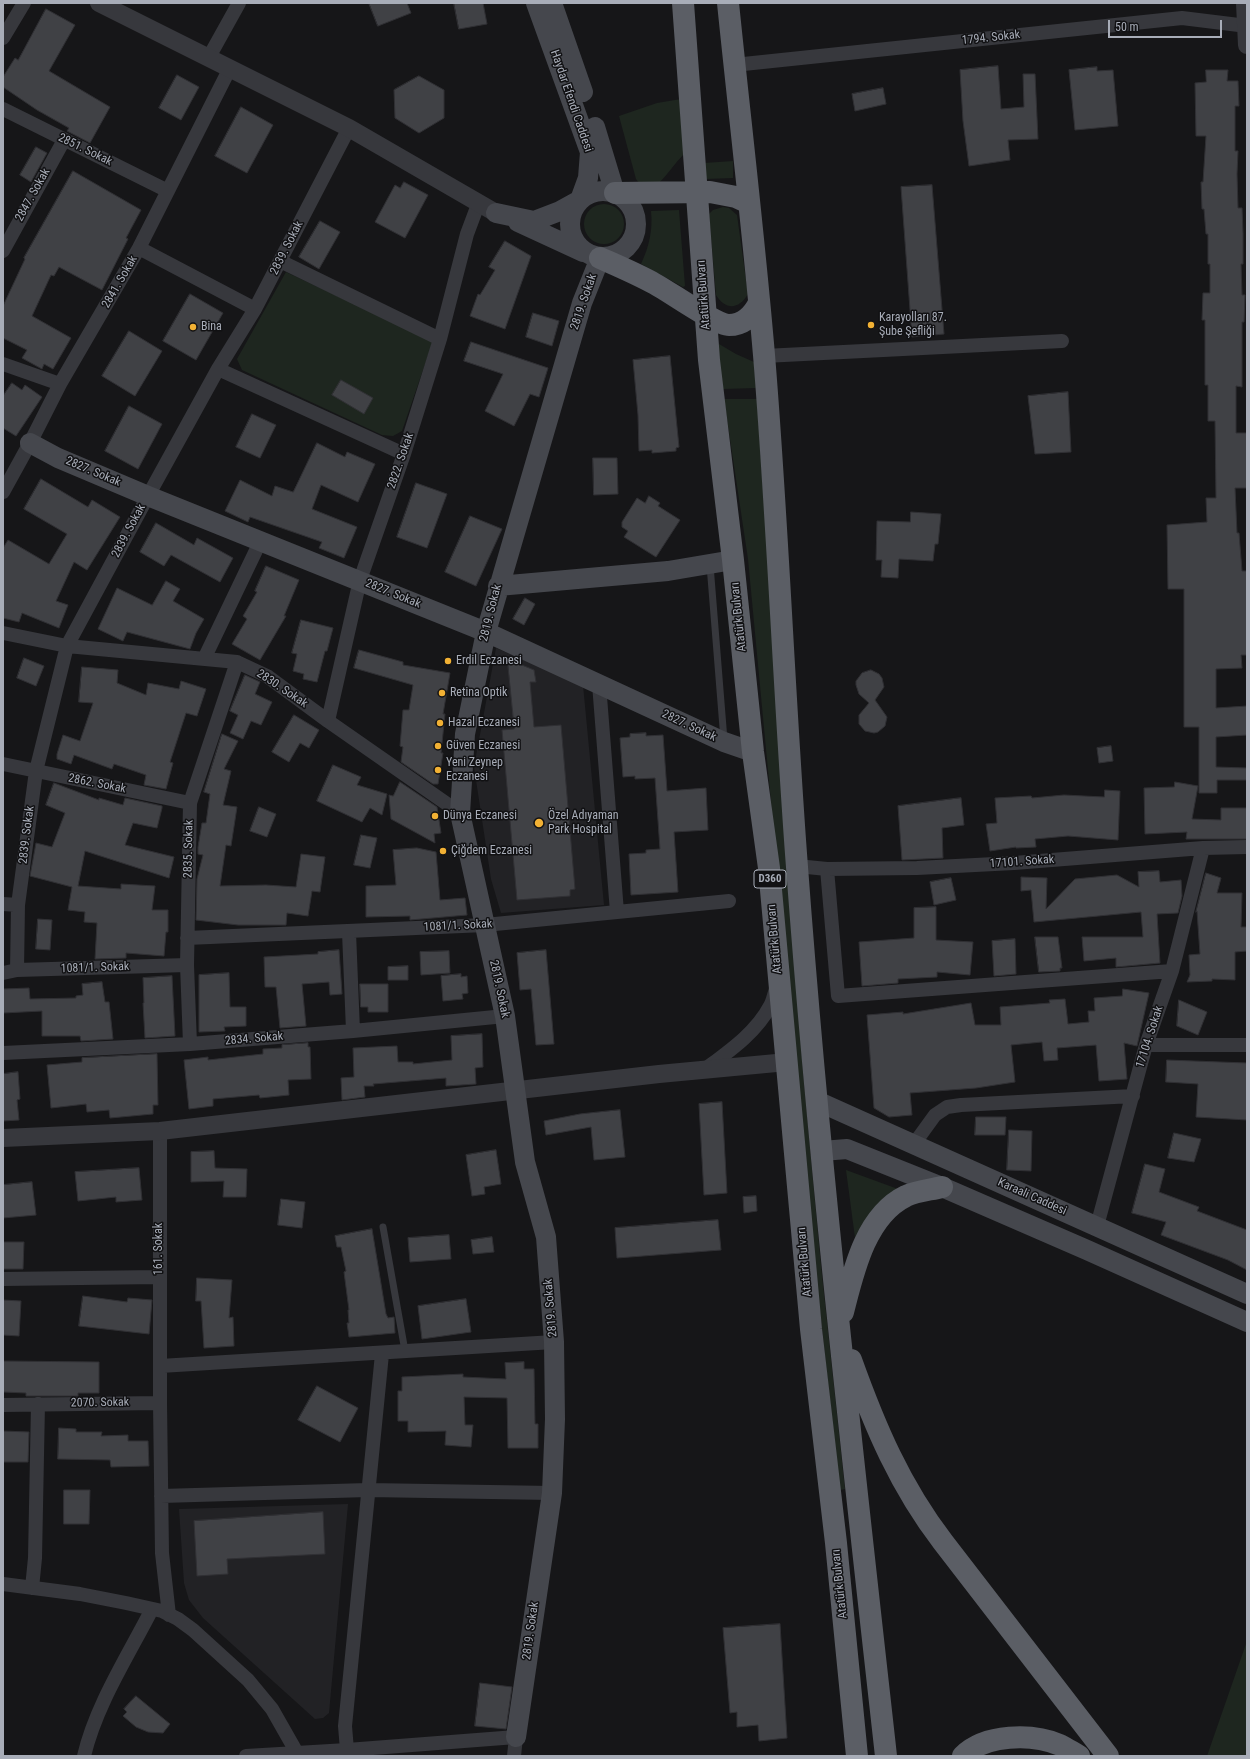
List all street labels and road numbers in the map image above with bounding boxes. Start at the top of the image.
street label: 1794. Sokak [961,28,1021,48]
street label: Haydar Efendi Caddesi [547,48,595,154]
street label: 2851. Sokak [56,131,114,169]
street label: 2847. Sokak [13,166,53,224]
street label: 2839. Sokak [267,219,307,277]
street label: 2841. Sokak [99,253,141,311]
street label: Atatürk Bulvarı [694,260,714,330]
street label: 2819. Sokak [568,272,600,332]
street label: 2822. Sokak [385,431,417,491]
street label: 2827. Sokak [63,454,123,490]
street label: 2839. Sokak [109,502,149,560]
street label: 2827. Sokak [363,576,423,612]
street label: Atatürk Bulvarı [728,582,750,652]
street label: 2819. Sokak [477,583,505,643]
street label: 2830. Sokak [254,667,310,711]
street label: 2827. Sokak [659,707,719,745]
street label: 2862. Sokak [67,771,127,797]
street label: 2839. Sokak [16,805,38,865]
street label: 2835. Sokak [181,820,197,878]
street label: 17101. Sokak [989,853,1055,871]
road number: D360 [754,870,786,888]
street label: Atatürk Bulvarı [765,904,785,974]
street label: 1081/1. Sokak [423,917,493,935]
street label: 2819. Sokak [486,959,512,1019]
street label: 1081/1. Sokak [60,960,130,976]
street label: 17104. Sokak [1133,1004,1167,1070]
street label: 2834. Sokak [224,1029,284,1049]
street label: Karaali Caddesi [995,1175,1069,1219]
street label: 161. Sokak [152,1223,166,1275]
street label: Atatürk Bulvarı [795,1227,815,1297]
street label: 2819. Sokak [541,1278,561,1338]
street label: 2070. Sokak [71,1395,129,1411]
street label: Atatürk Bulvarı [829,1549,851,1619]
street label: 2819. Sokak [520,1601,542,1661]

